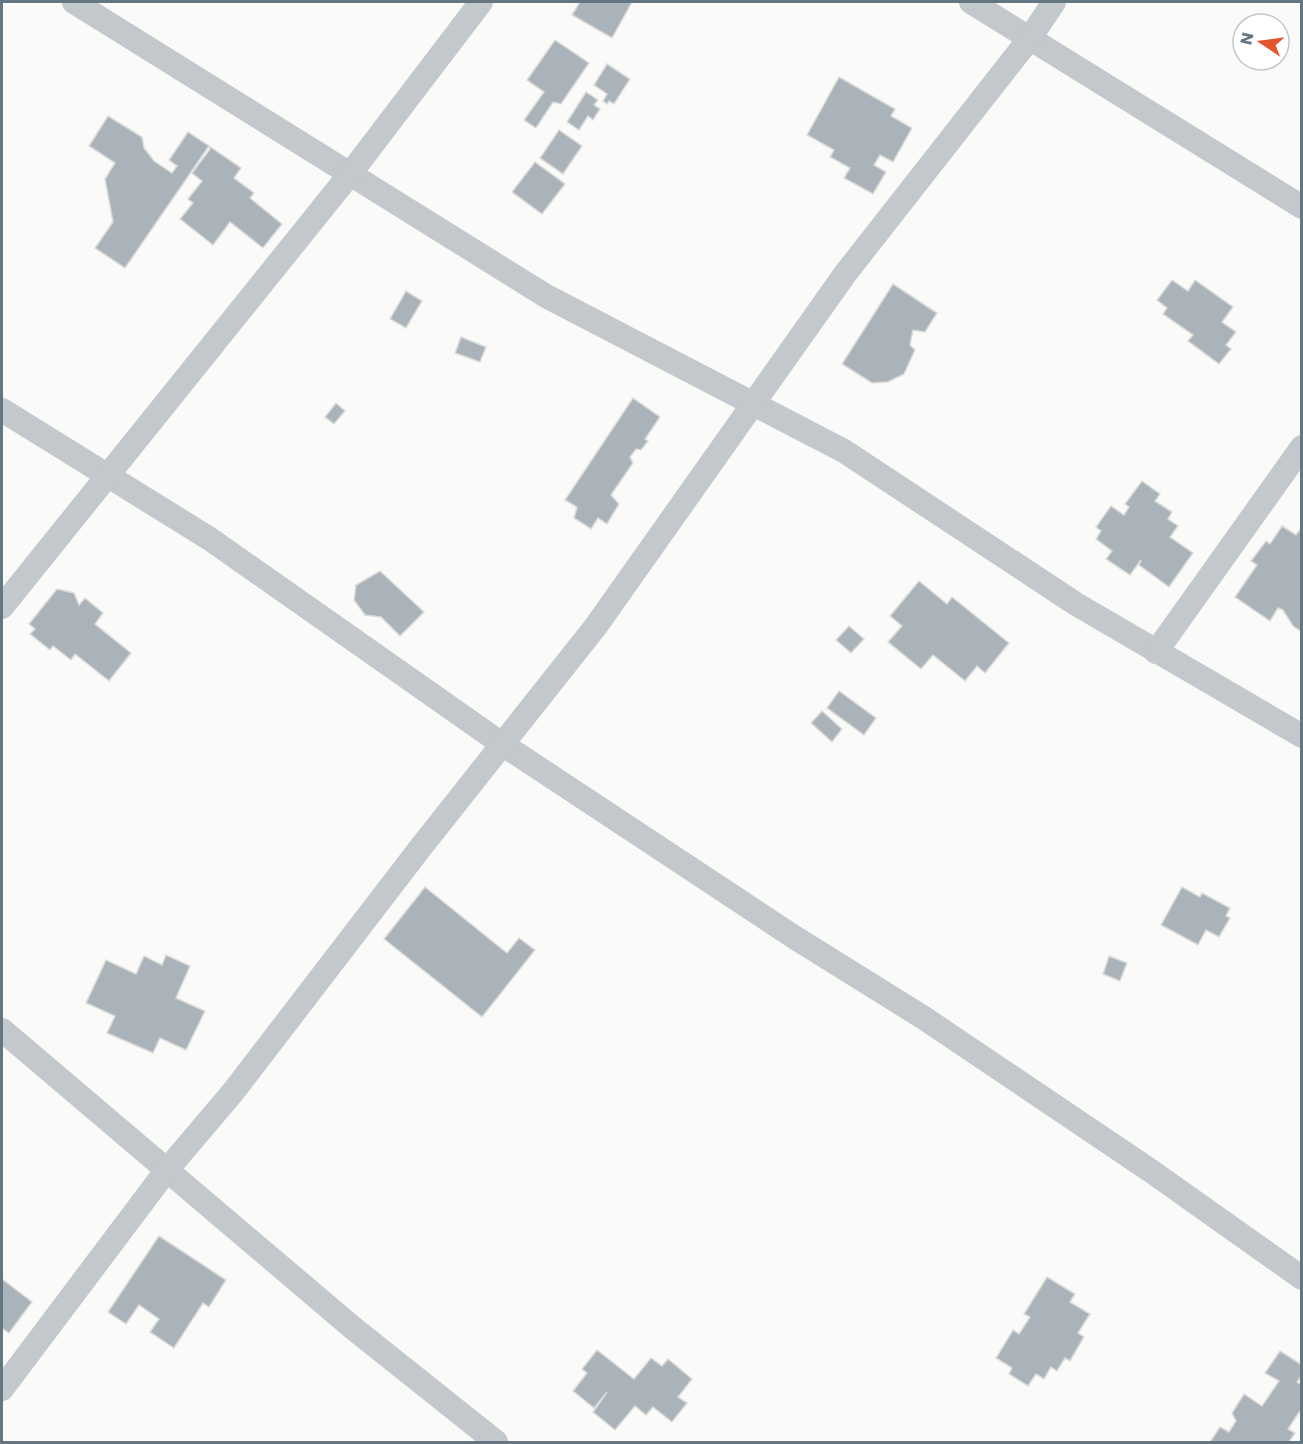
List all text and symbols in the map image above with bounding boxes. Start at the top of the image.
north arrow [1231,12,1291,72]
text: N [1234,30,1259,47]

